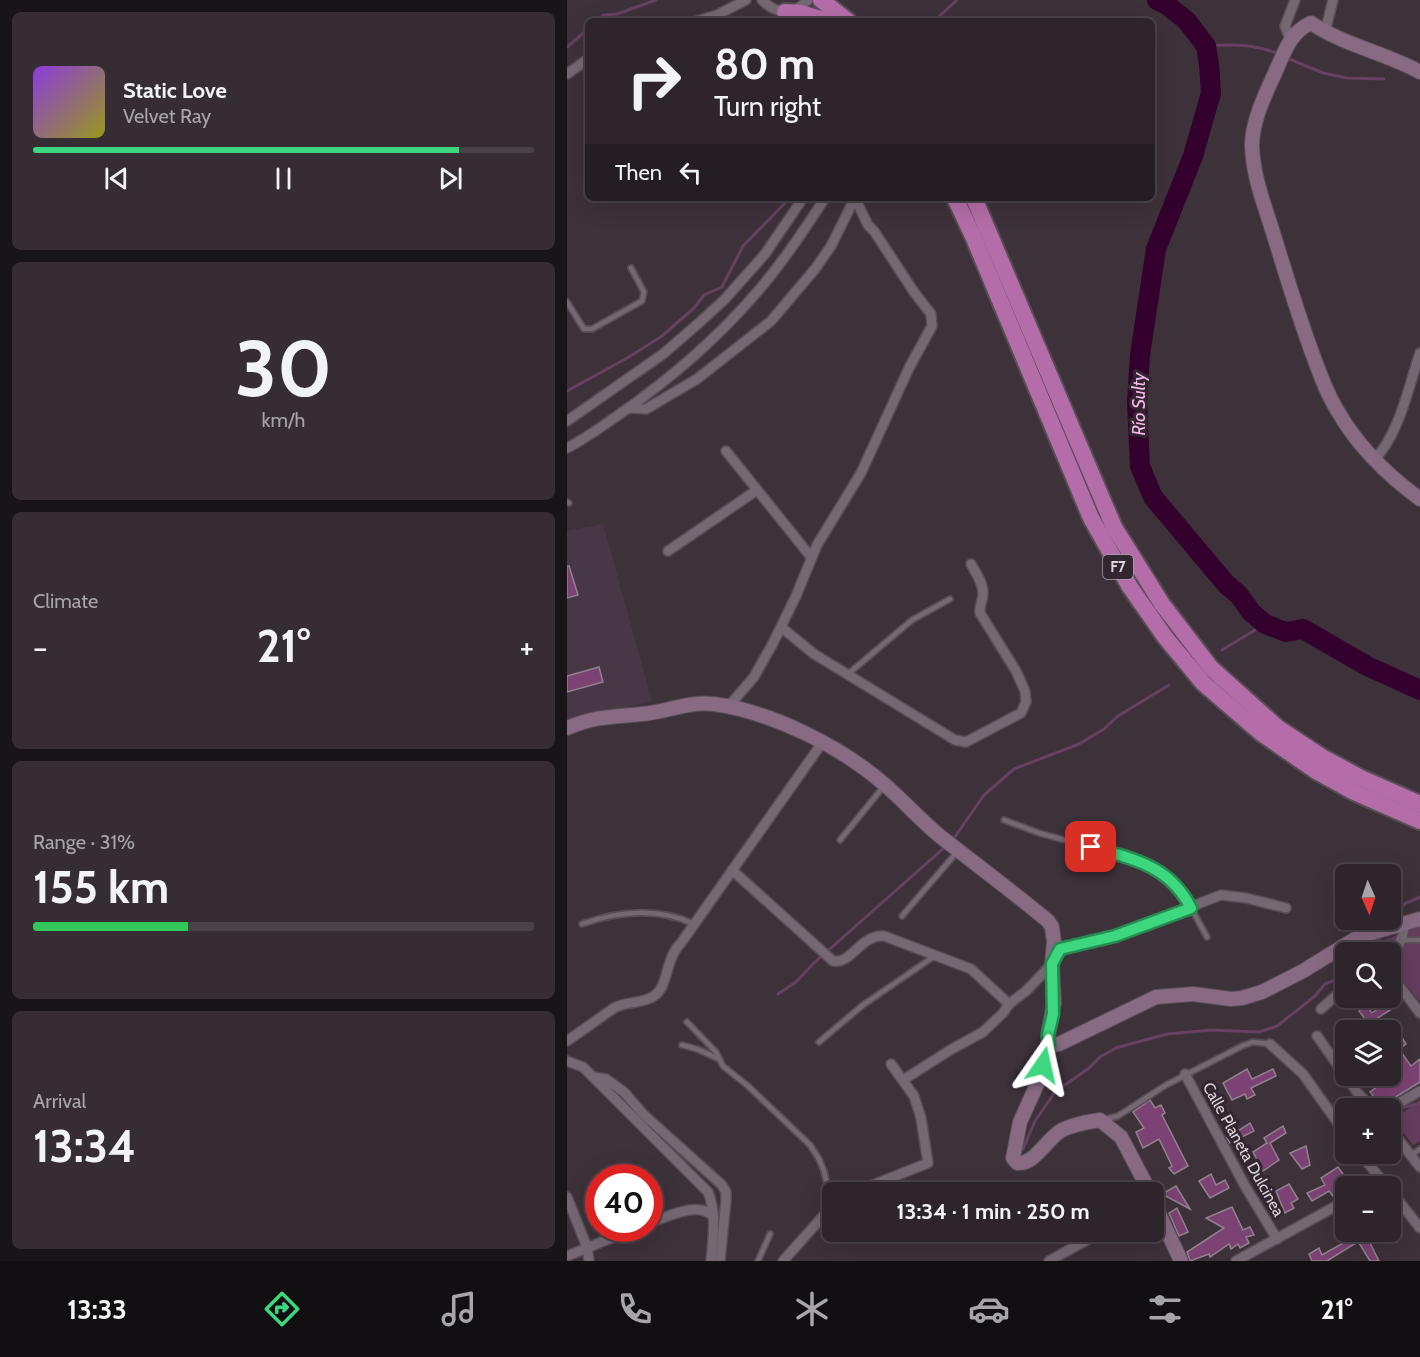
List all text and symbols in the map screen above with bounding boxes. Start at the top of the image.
text: 80 m [714,38,815,90]
icon: right [615,42,693,120]
text: Static Love [123,77,227,104]
text: Turn right [714,90,821,123]
text: Velvet Ray [123,104,211,128]
icon: left [674,156,707,189]
text: Then [615,159,662,186]
icon: previous [100,162,133,195]
icon: pause [267,162,300,195]
icon: next [434,162,467,195]
text: 30 [235,321,332,416]
water label: Río Sulty [1128,372,1150,436]
text: km/h [262,408,305,432]
road number: F7 [1103,555,1133,579]
text: Climate [33,589,98,613]
text: 21° [257,619,310,673]
text: − [33,627,48,667]
text: + [519,627,534,667]
pin [1065,821,1116,872]
text: Range · 31% [33,830,135,854]
icon: arrive [1074,830,1107,863]
text: 155 km [33,860,169,914]
north arrow [1335,864,1401,930]
map controls [1335,864,1401,1242]
button: search [1335,942,1401,1008]
button: layers [1335,1020,1401,1086]
position arrow [1011,1033,1075,1097]
street label: Calle Planeta Dulcinea [1199,1079,1288,1220]
text: Arrival [33,1089,86,1113]
button: + [1335,1098,1401,1164]
text: 13:34 [33,1119,136,1173]
speed limit sign: 40 [585,1164,663,1242]
button: − [1335,1176,1401,1242]
text: 13:34 · 1 min · 250 m [896,1198,1090,1225]
icon: directions [261,1288,303,1330]
icon: music [438,1288,480,1330]
icon: phone [614,1288,656,1330]
icon: climate [791,1288,833,1330]
icon: car [968,1288,1010,1330]
icon: filters [1144,1288,1186,1330]
text: 13:33 [67,1293,127,1326]
text: 21° [1321,1293,1353,1326]

